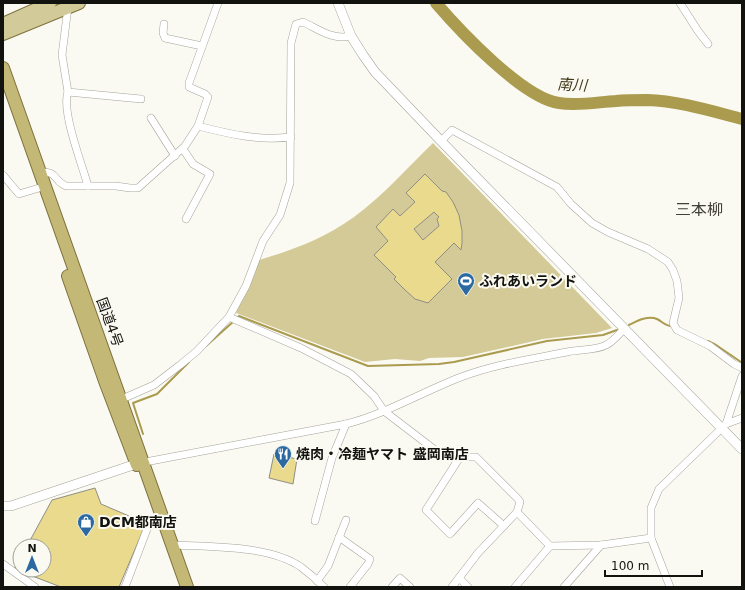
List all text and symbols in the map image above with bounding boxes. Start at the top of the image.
water label: 南川 [557,75,589,95]
district label: 三本柳 [675,200,723,219]
sports icon: ふれあいランド [456,271,476,296]
place label: ふれあいランド [479,273,577,289]
street label: 国道4号 [94,295,126,349]
restaurant icon: 焼肉・冷麺ヤマト 盛岡南店 [273,444,293,469]
place label: 焼肉・冷麺ヤマト 盛岡南店 [296,446,469,462]
shop icon: DCM都南店 [76,512,96,537]
place label: DCM都南店 [99,514,177,530]
north arrow [12,538,52,578]
text: N [27,542,37,555]
scale bar [605,552,702,578]
text: 100 m [611,559,649,573]

